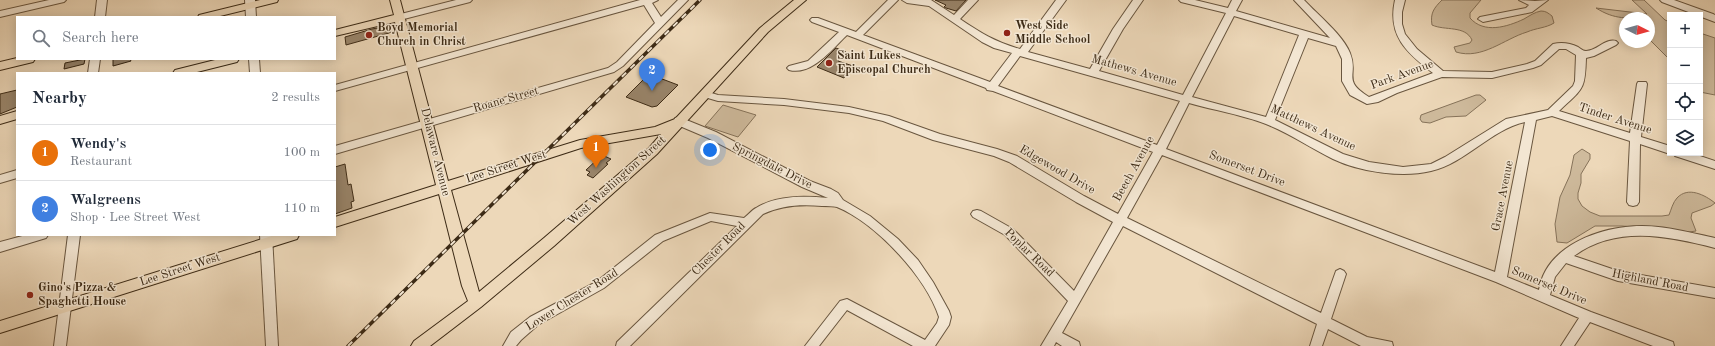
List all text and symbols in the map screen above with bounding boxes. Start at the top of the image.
north arrow [1619,12,1655,48]
map controls [1667,12,1703,156]
button: + [1667,12,1703,48]
search box [16,16,336,60]
place label: West Side Middle School [1015,20,1091,46]
place label: Boyd Memorial Church in Christ [377,22,466,48]
icon: search [30,27,52,49]
marker: West Side Middle School [1002,28,1012,38]
marker: Boyd Memorial Church in Christ [364,30,374,40]
text: Search here [62,31,139,46]
button: − [1667,48,1703,84]
place label: Saint Lukes Episcopal Church [837,50,931,76]
street label: Mathews Avenue [1090,53,1179,89]
pin: 2 [639,58,665,91]
marker: Saint Lukes Episcopal Church [824,58,834,68]
street label: Park Avenue [1369,58,1436,92]
button: locate [1667,84,1703,120]
street label: Roane Street [472,85,540,115]
text: Nearby [32,90,87,107]
text: 2 results [271,91,320,104]
street label: Tinder Avenue [1577,101,1654,137]
street label: Matthews Avenue [1269,103,1358,153]
street label: Delaware Avenue [418,107,452,198]
button: layers [1667,120,1703,156]
street label: West Washington Street [566,134,668,228]
street label: Beech Avenue [1111,134,1157,204]
pin: 1 [583,135,609,168]
text: Wendy's [70,137,126,152]
your location [700,140,720,160]
street label: Springdale Drive [730,141,814,192]
street label: Edgewood Drive [1017,143,1097,197]
text: 1 [41,146,49,159]
text: 100 m [283,146,320,159]
street label: Lee Street West [464,148,548,186]
street label: Somerset Drive [1207,149,1287,189]
text: Restaurant [70,155,132,168]
street label: Grace Avenue [1490,159,1516,232]
text: Walgreens [70,193,141,208]
text: 2 [41,202,49,215]
text: 110 m [283,202,320,215]
text: Shop · Lee Street West [70,211,200,224]
street label: Chester Road [690,220,748,278]
street label: Poplar Road [1002,226,1056,280]
street label: Lee Street West [138,251,222,289]
street label: Somerset Drive [1510,265,1589,307]
street label: Lower Chester Road [524,267,620,333]
street label: Highland Road [1611,268,1689,294]
place label: Gino's Pizza & Spaghetti House [38,282,126,308]
marker: Gino's Pizza & Spaghetti House [25,290,35,300]

